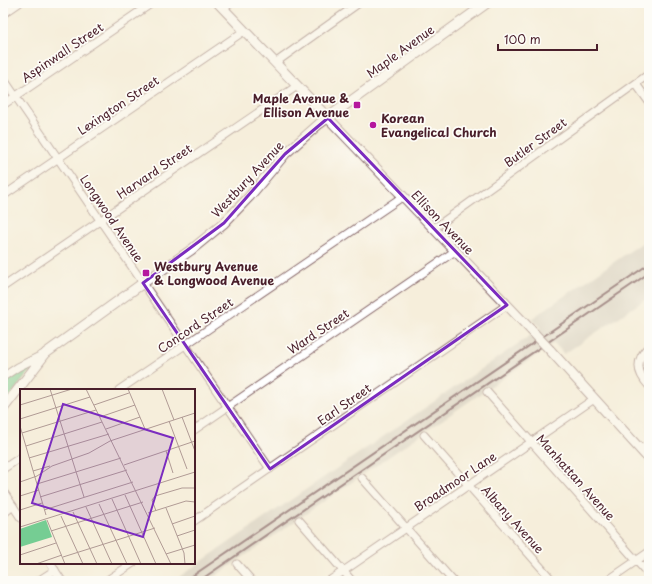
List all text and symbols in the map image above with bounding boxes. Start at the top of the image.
street label: Aspinwall Street [17,18,107,86]
street label: Maple Avenue [362,20,438,82]
scale bar [498,26,597,52]
text: 100 m [504,30,541,48]
street label: Lexington Street [74,71,162,139]
place label: Maple Avenue & Ellison Avenue [253,89,349,121]
marker: Maple Avenue & Ellison Avenue [352,100,362,110]
place label: Korean Evangelical Church [381,109,497,141]
street label: Butler Street [500,113,570,171]
marker: Korean Evangelical Church [368,120,378,130]
street label: Westbury Avenue [207,136,288,221]
street label: Harvard Street [113,139,195,203]
street label: Longwood Avenue [76,171,148,266]
street label: Ellison Avenue [408,186,479,259]
place label: Westbury Avenue & Longwood Avenue [154,257,274,289]
marker: Westbury Avenue & Longwood Avenue [141,268,151,278]
street label: Concord Street [154,293,237,357]
street label: Ward Street [284,304,352,358]
street label: Earl Street [313,379,375,429]
inset map [20,389,195,564]
street label: Manhattan Avenue [532,430,620,524]
street label: Broadmoor Lane [410,447,500,515]
street label: Albany Avenue [477,481,549,557]

